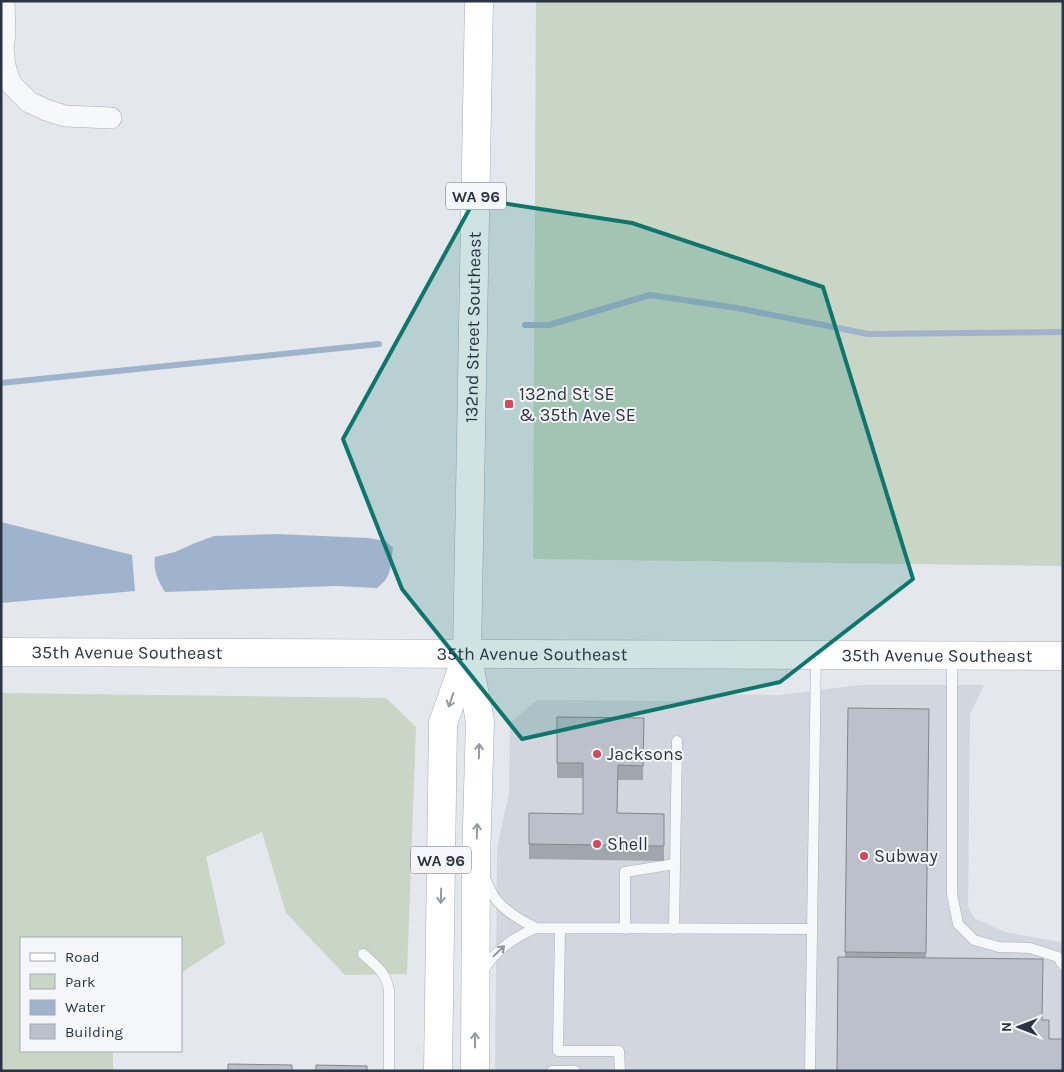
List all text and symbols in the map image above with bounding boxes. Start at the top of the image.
road number: WA 96 [446,182,506,210]
street label: 132nd Street Southeast [460,231,486,423]
place label: 132nd St SE & 35th Ave SE [519,383,636,426]
marker: 132nd St SE & 35th Ave SE [503,398,515,410]
street label: 35th Avenue Southeast [31,641,223,664]
street label: 35th Avenue Southeast [436,643,628,665]
street label: 35th Avenue Southeast [841,644,1033,667]
one-way arrow [446,691,455,707]
place label: Jacksons [607,743,683,765]
one-way arrow [474,744,484,760]
marker: Jacksons [591,748,603,760]
one-way arrow [472,823,482,839]
place label: Shell [607,833,648,855]
marker: Shell [591,838,603,850]
place label: Subway [874,845,938,867]
road number: WA 96 [411,846,471,874]
marker: Subway [858,850,870,862]
one-way arrow [436,887,446,903]
legend [20,937,182,1052]
one-way arrow [493,945,506,957]
text: Road [65,948,100,966]
text: Park [65,973,95,991]
text: Water [65,998,106,1016]
north arrow [994,1002,1044,1052]
text: N [998,1022,1015,1032]
text: Building [65,1023,123,1041]
one-way arrow [470,1033,479,1049]

